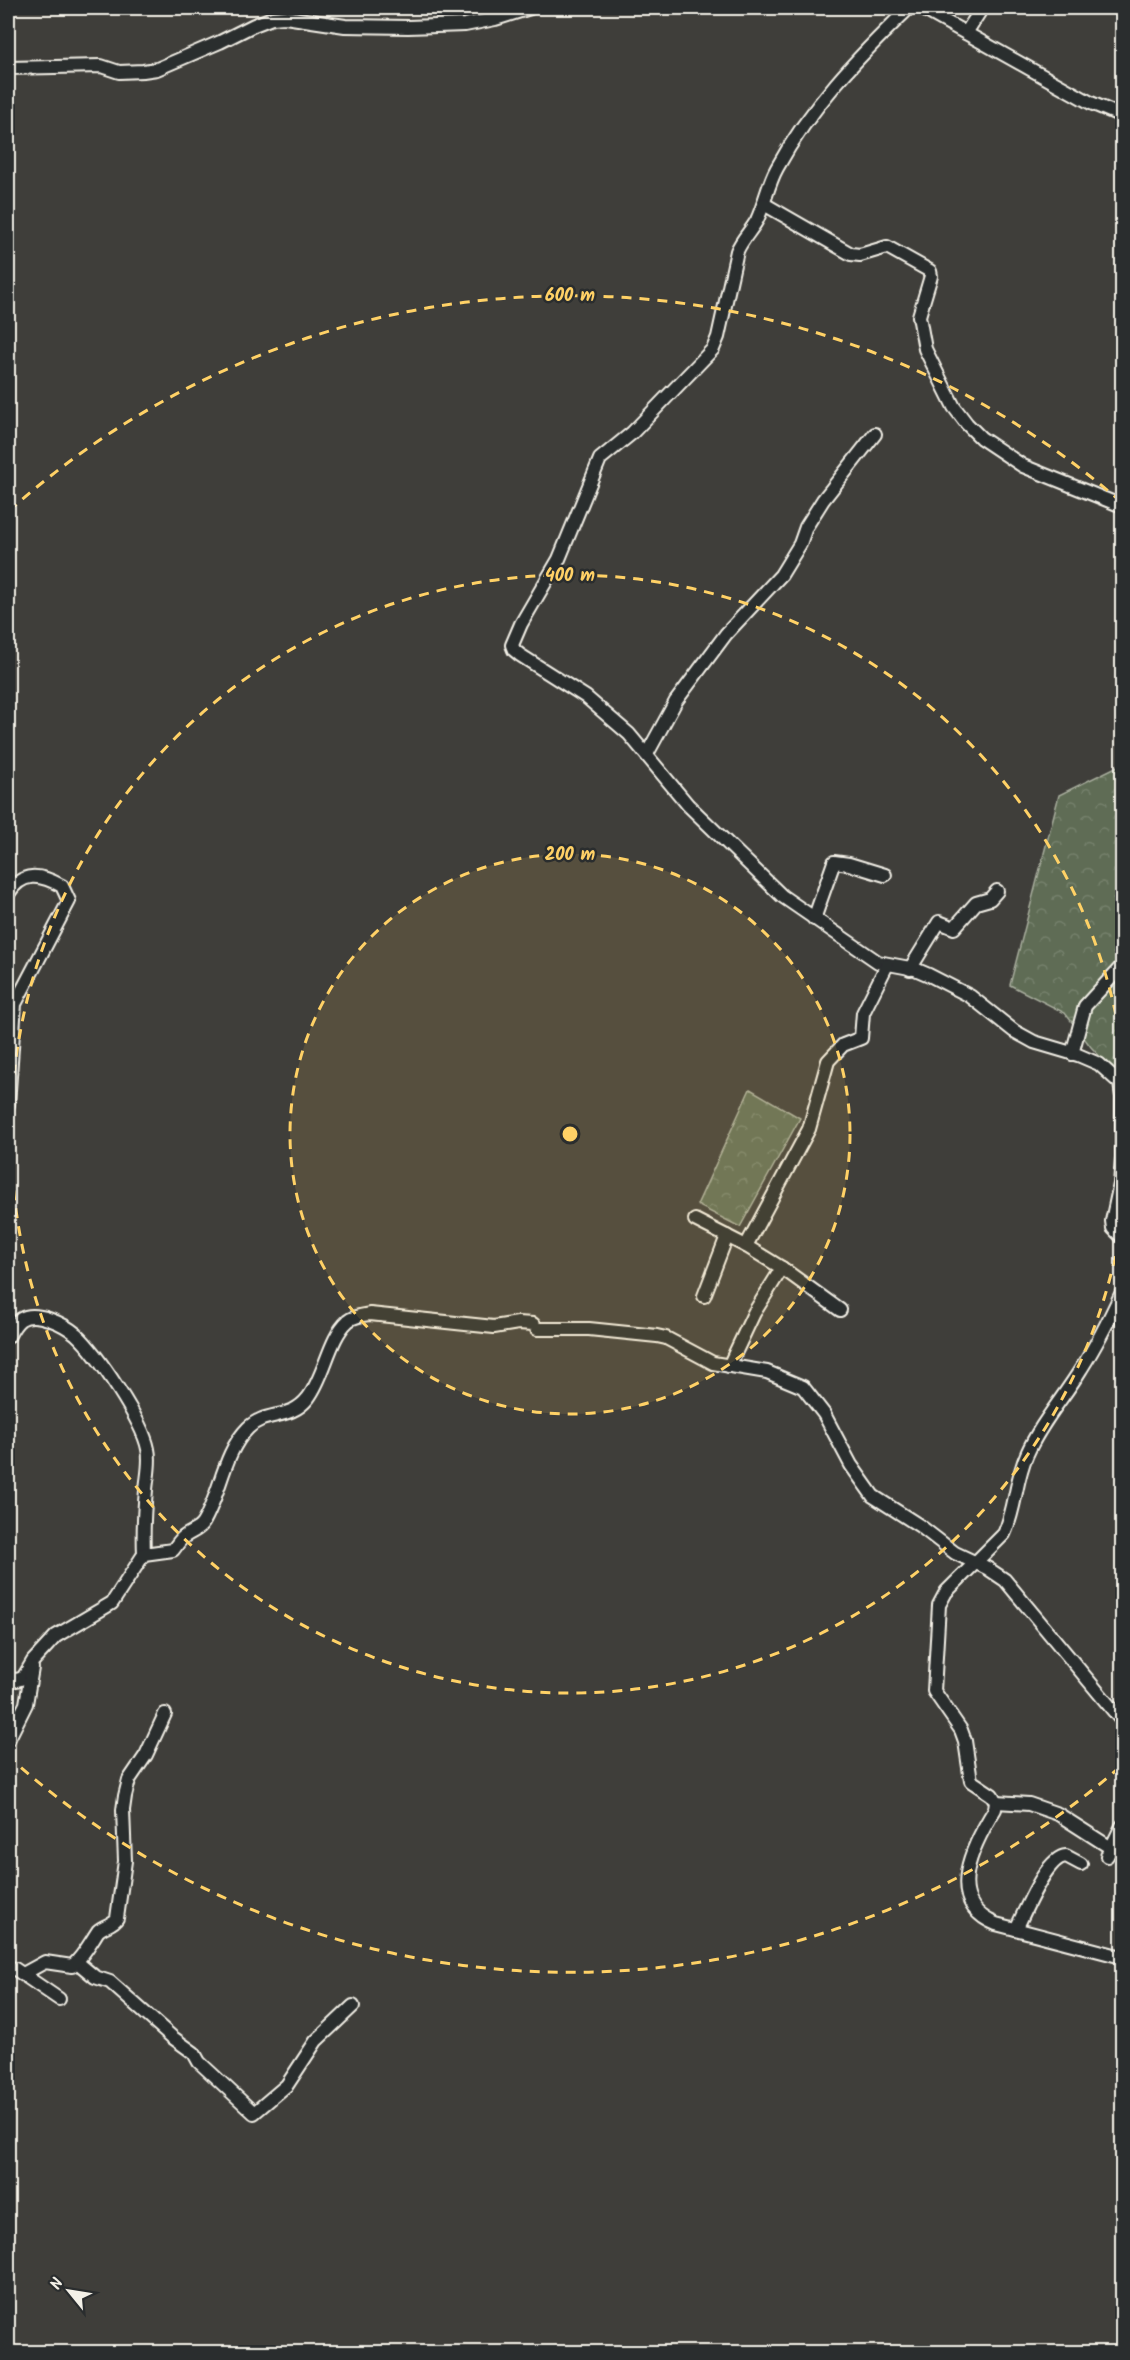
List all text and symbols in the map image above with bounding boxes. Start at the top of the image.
text: 600 m [545,282,595,311]
text: 400 m [545,562,595,591]
text: 200 m [545,841,596,870]
centre of rings [560,1124,580,1144]
north arrow [39,2261,99,2321]
text: N [44,2274,71,2295]

